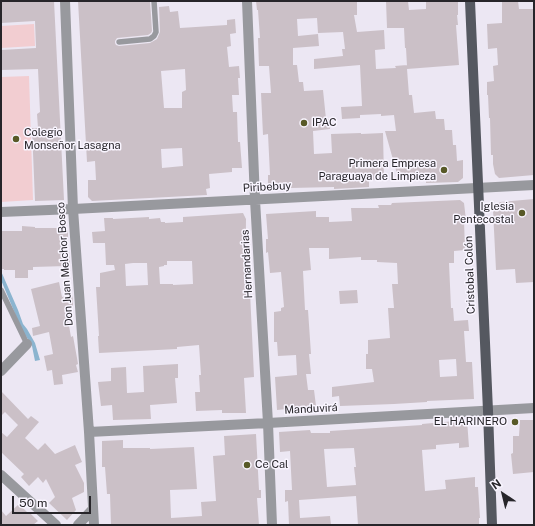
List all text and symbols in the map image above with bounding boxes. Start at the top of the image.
place label: IPAC [312,116,336,130]
marker: IPAC [299,118,309,128]
place label: Colegio Monseñor Lasagna [24,126,121,152]
marker: Colegio Monseñor Lasagna [11,134,21,144]
place label: Primera Empresa Paraguaya de Limpieza [318,157,436,183]
marker: Primera Empresa Paraguaya de Limpieza [439,165,449,175]
street label: Piribebuy [242,179,292,195]
place label: Iglesia Pentecostal [453,200,514,226]
street label: Don Juan Melchor Bosco [54,202,76,326]
marker: Iglesia Pentecostal [517,208,527,218]
street label: Hernandarias [239,229,255,299]
street label: Cristobal Colón [462,236,478,314]
street label: Manduvirá [284,401,338,417]
place label: EL HARINERO [434,415,507,429]
marker: EL HARINERO [510,417,520,427]
place label: Ce Cal [255,458,288,472]
marker: Ce Cal [242,460,252,470]
north arrow [483,474,523,514]
text: N [489,477,503,492]
scale bar [14,488,93,514]
text: 50 m [19,496,47,510]

